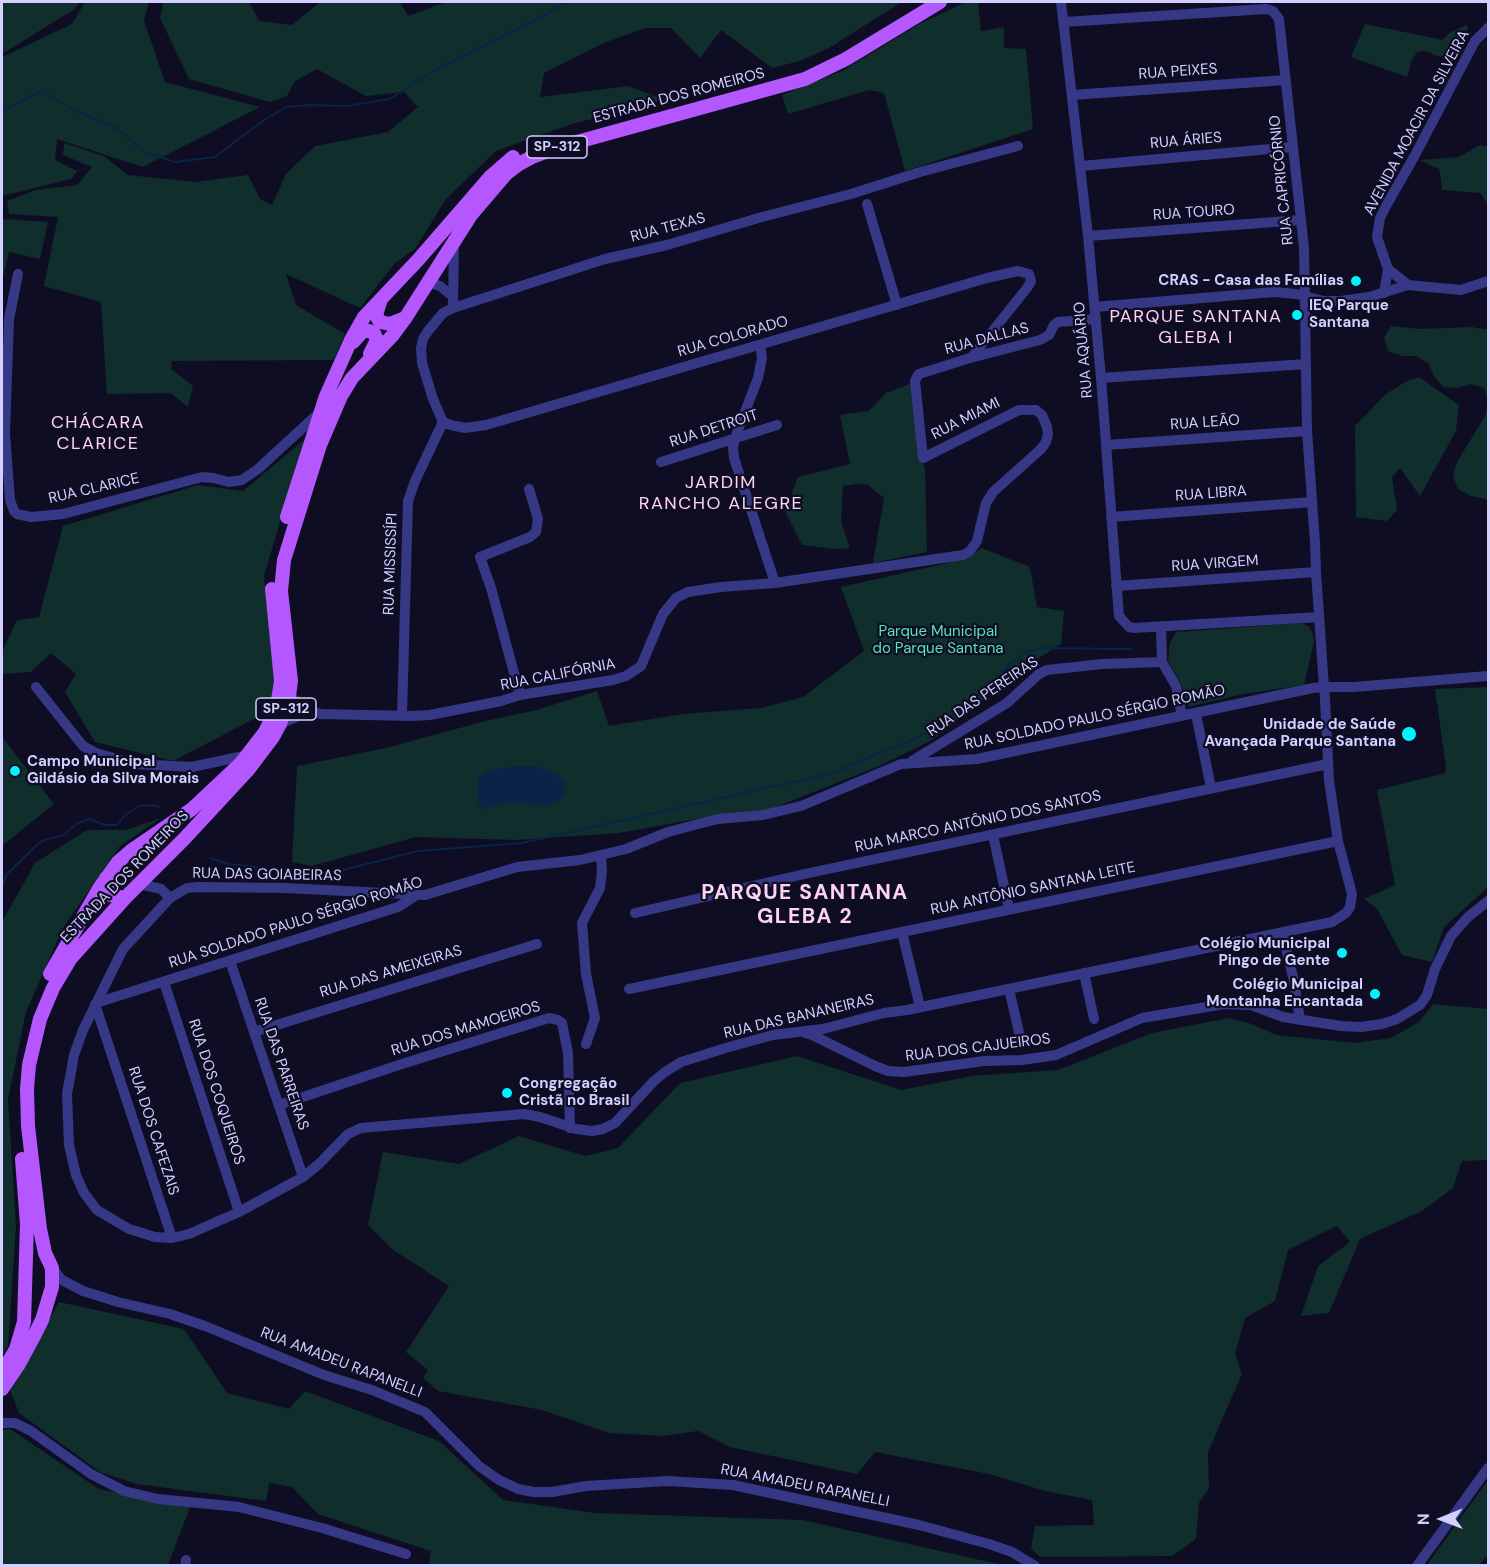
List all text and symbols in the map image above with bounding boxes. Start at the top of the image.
street label: AVENIDA MOACIR DA SILVEIRA [1360,27,1474,219]
street label: RUA PEIXES [1138,60,1218,84]
street label: ESTRADA DOS ROMEIROS [591,64,767,128]
street label: RUA CAPRICÓRNIO [1266,114,1298,246]
street label: RUA ÁRIES [1149,129,1223,153]
road number: SP-312 [527,136,587,158]
street label: RUA TOURO [1152,201,1236,225]
street label: RUA TEXAS [629,209,707,247]
place label: CRAS - Casa das Famílias [1158,272,1344,290]
marker: CRAS - Casa das Famílias [1349,274,1363,288]
place label: IEQ Parque Santana [1309,297,1389,332]
street label: RUA AQUÁRIO [1071,301,1097,399]
district label: PARQUE SANTANA GLEBA I [1109,306,1283,348]
marker: IEQ Parque Santana [1290,308,1304,322]
street label: RUA COLORADO [676,313,790,361]
street label: RUA DALLAS [943,319,1031,359]
street label: RUA MIAMI [929,394,1003,444]
street label: RUA DETROIT [668,406,760,452]
district label: CHÁCARA CLARICE [51,412,145,454]
street label: RUA LEÃO [1170,412,1240,434]
street label: RUA CLARICE [47,470,141,508]
district label: JARDIM RANCHO ALEGRE [639,472,803,514]
street label: RUA LIBRA [1175,483,1247,505]
street label: RUA MISSISSÍPI [380,513,402,615]
street label: RUA VIRGEM [1171,552,1259,576]
park label: Parque Municipal do Parque Santana [873,623,1003,658]
street label: RUA DAS PEREIRAS [924,653,1042,741]
street label: RUA CALIFÓRNIA [499,655,617,695]
street label: RUA SOLDADO PAULO SÉRGIO ROMÃO [963,682,1227,754]
road number: SP-312 [256,698,316,720]
place label: Unidade de Saúde Avançada Parque Santana [1205,716,1396,751]
marker: Unidade de Saúde Avançada Parque Santana [1400,725,1418,743]
place label: Campo Municipal Gildásio da Silva Morais [27,753,199,788]
marker: Campo Municipal Gildásio da Silva Morais [8,764,22,778]
street label: RUA MARCO ANTÔNIO DOS SANTOS [853,787,1103,857]
street label: ESTRADA DOS ROMEIROS [57,807,193,947]
street label: RUA ANTÔNIO SANTANA LEITE [929,858,1137,920]
street label: RUA DAS GOIABEIRAS [192,865,342,885]
street label: RUA SOLDADO PAULO SÉRGIO ROMÃO [167,873,425,973]
district label: PARQUE SANTANA GLEBA 2 [701,880,909,930]
place label: Colégio Municipal Pingo de Gente [1199,935,1330,970]
street label: RUA DAS AMEIXEIRAS [318,942,464,1002]
marker: Colégio Municipal Pingo de Gente [1335,946,1349,960]
place label: Colégio Municipal Montanha Encantada [1206,976,1363,1011]
marker: Colégio Municipal Montanha Encantada [1368,987,1382,1001]
street label: RUA DAS BANANEIRAS [722,991,876,1043]
street label: RUA DAS PARREIRAS [250,995,312,1133]
street label: RUA DOS MAMOEIROS [389,998,543,1060]
street label: RUA DOS COQUEIROS [184,1017,248,1167]
street label: RUA DOS CAJUEIROS [905,1030,1051,1066]
street label: RUA DOS CAFEZAIS [124,1064,182,1198]
place label: Congregação Cristã no Brasil [519,1075,629,1110]
marker: Congregação Cristã no Brasil [500,1086,514,1100]
street label: RUA AMADEU RAPANELLI [258,1324,424,1402]
street label: RUA AMADEU RAPANELLI [719,1461,891,1511]
north arrow [1412,1489,1472,1549]
text: N [1413,1513,1434,1525]

